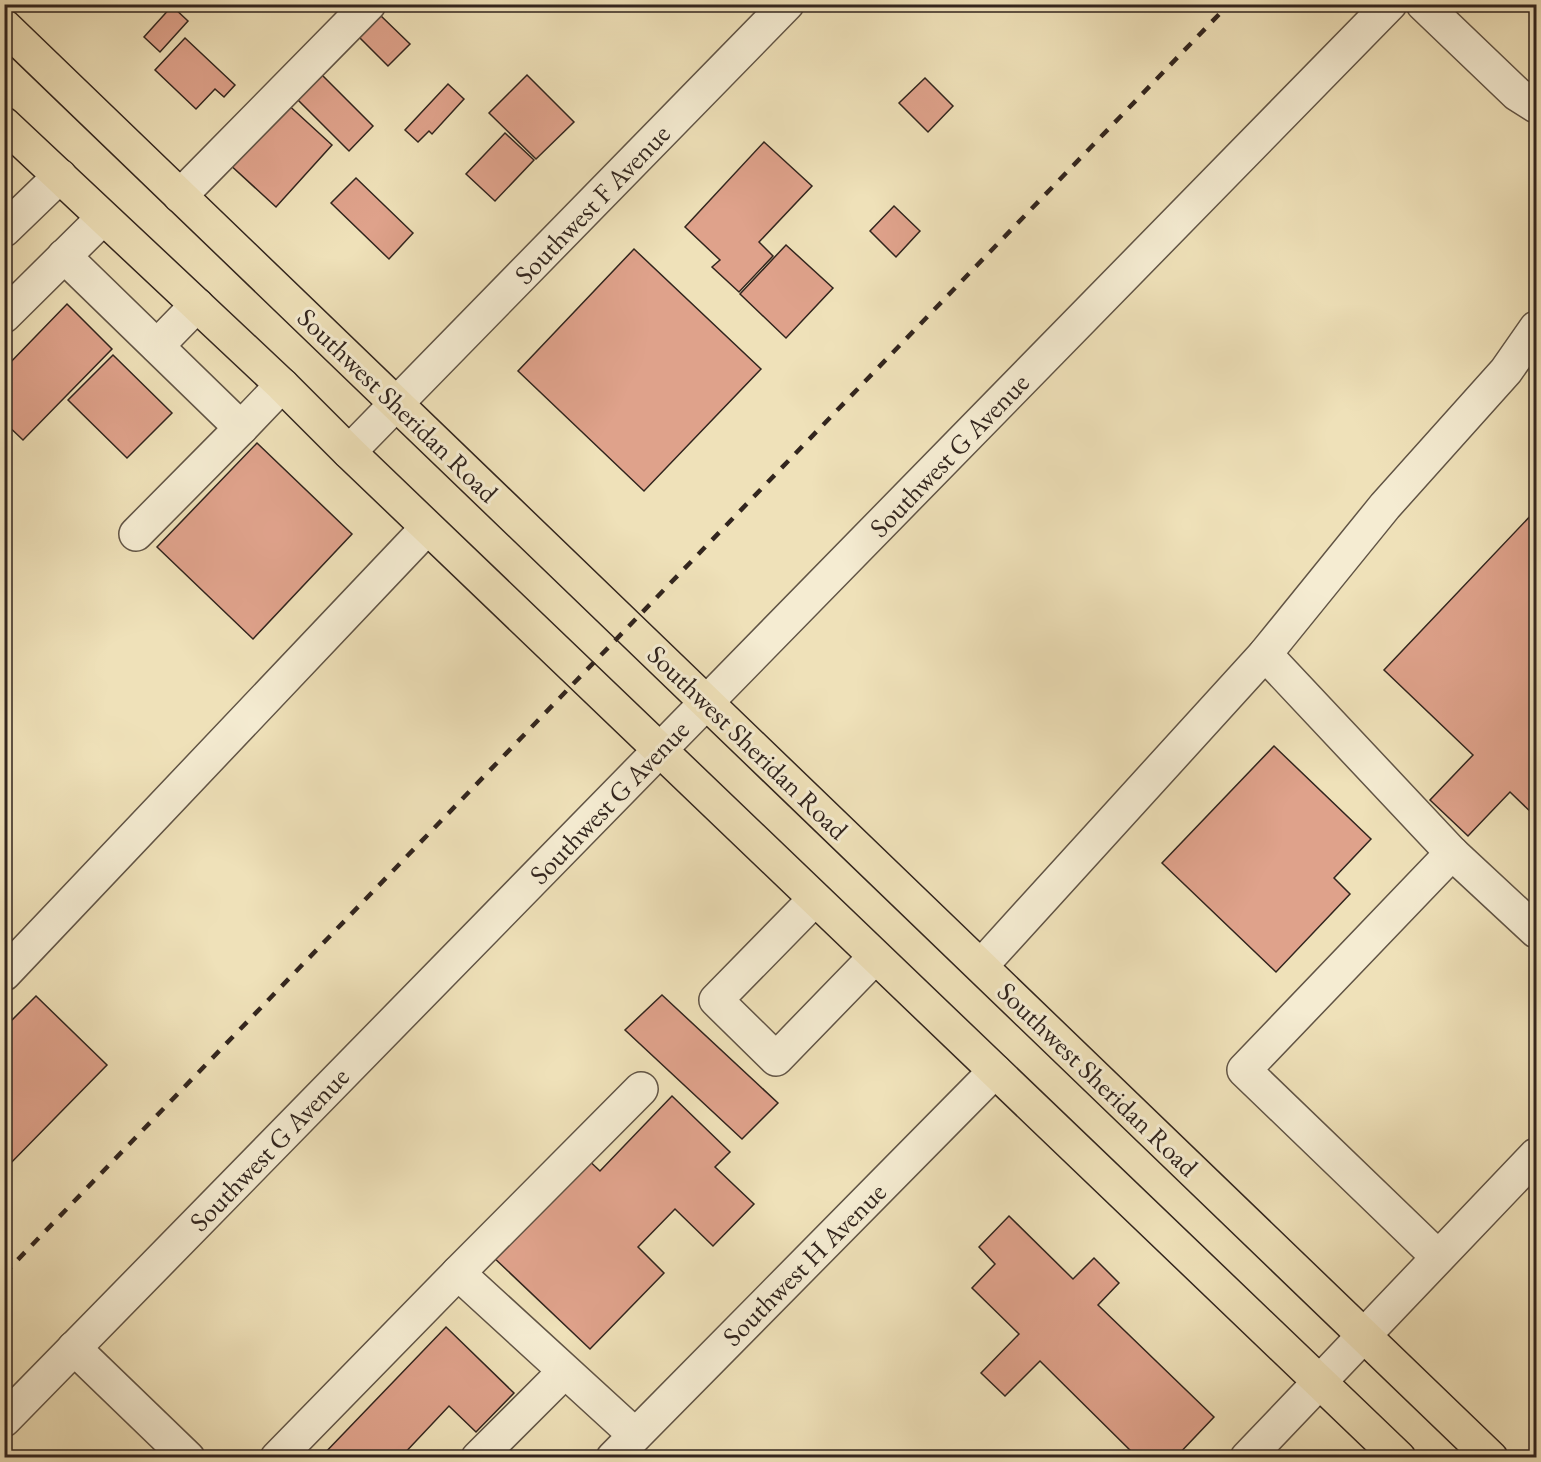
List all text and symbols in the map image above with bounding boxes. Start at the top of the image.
street label: Southwest F Avenue [507,116,677,292]
street label: Southwest Sheridan Road [290,300,506,510]
street label: Southwest G Avenue [862,365,1036,545]
street label: Southwest Sheridan Road [640,637,856,847]
street label: Southwest G Avenue [522,712,696,892]
street label: Southwest Sheridan Road [990,974,1206,1184]
street label: Southwest G Avenue [182,1059,356,1239]
street label: Southwest H Avenue [715,1175,893,1353]

